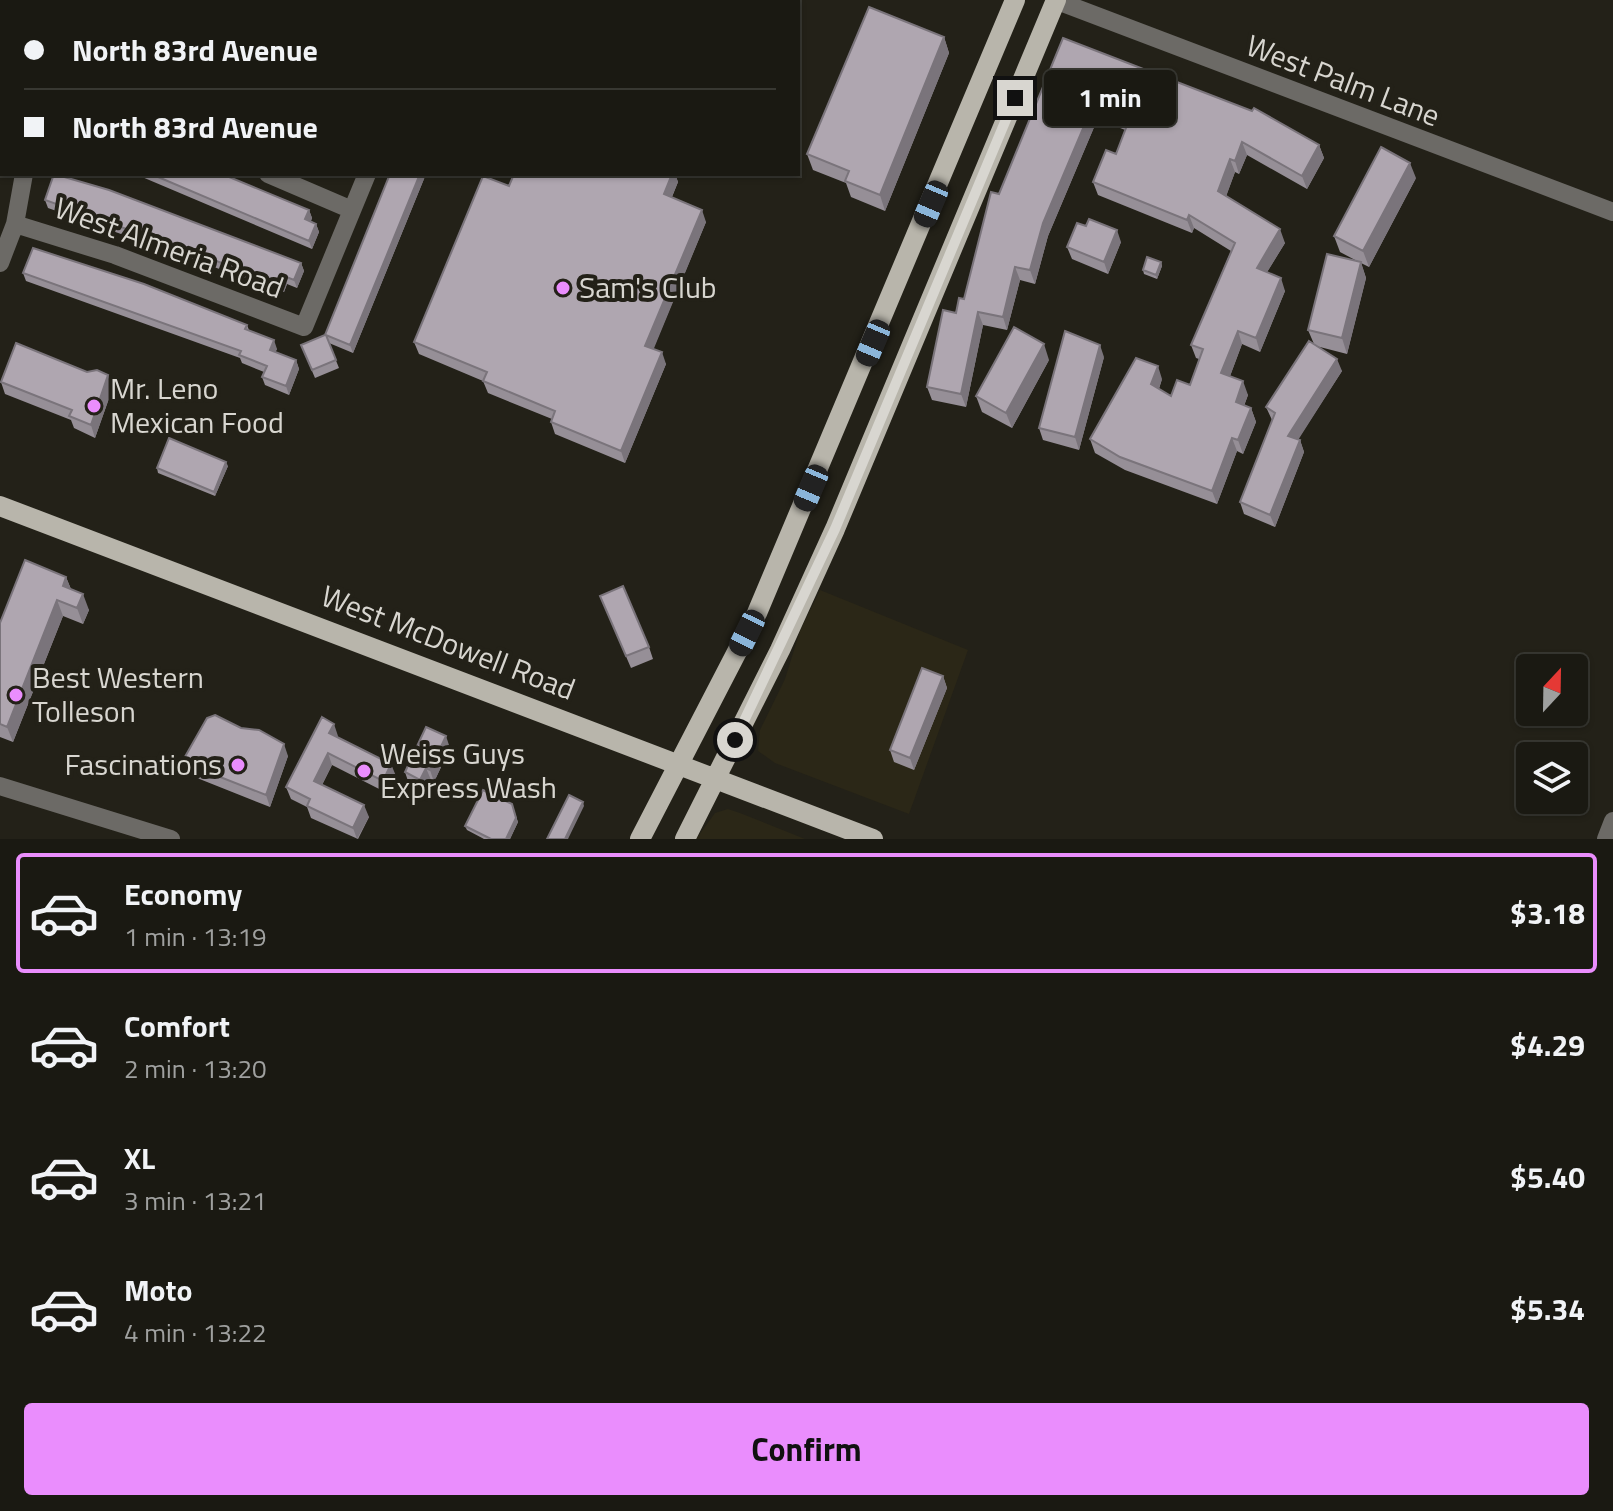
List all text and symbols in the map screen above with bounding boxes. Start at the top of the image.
street label: West Palm Lane [1240,22,1447,138]
text: North 83rd Avenue [72,27,318,73]
callout: 1 min [1043,70,1175,126]
text: 1 min [1078,78,1142,117]
route end [997,80,1033,116]
text: North 83rd Avenue [72,104,318,150]
car [911,177,951,231]
street label: West Almeria Road [48,184,290,310]
place label: Sam's Club [579,264,717,310]
marker: Sam's Club [554,279,572,297]
car [853,316,893,370]
place label: Mr. Leno Mexican Food [110,365,284,445]
marker: Mr. Leno Mexican Food [85,397,103,415]
car [791,461,831,515]
street label: West McDowell Road [315,572,582,712]
car [726,606,768,660]
place label: Best Western Tolleson [32,654,204,734]
north arrow [1516,654,1588,726]
map controls [1516,654,1588,814]
marker: Best Western Tolleson [7,686,25,704]
route start [717,722,753,758]
place label: Weiss Guys Express Wash [380,730,557,810]
place label: Fascinations [64,741,222,787]
button: layers [1516,742,1588,814]
marker: Fascinations [229,756,247,774]
marker: Weiss Guys Express Wash [355,762,373,780]
text: Economy [124,871,242,917]
icon: car [28,877,100,949]
text: $3.18 [1510,890,1585,936]
text: 1 min · 13:19 [124,917,267,956]
text: Comfort [124,1003,230,1049]
icon: car [28,1009,100,1081]
text: $4.29 [1510,1022,1585,1068]
text: 2 min · 13:20 [124,1049,267,1088]
text: XL [124,1135,155,1181]
icon: car [28,1141,100,1213]
text: $5.40 [1510,1154,1585,1200]
text: 3 min · 13:21 [124,1181,267,1220]
text: Moto [124,1267,192,1313]
icon: car [28,1273,100,1345]
text: $5.34 [1510,1286,1585,1332]
text: 4 min · 13:22 [124,1313,267,1352]
button: Confirm [24,1403,1589,1495]

